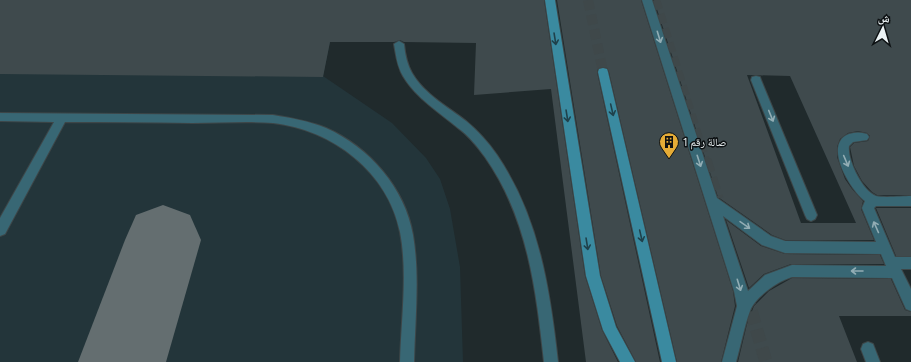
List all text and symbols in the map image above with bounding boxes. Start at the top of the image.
north arrow [863,8,903,48]
text: ش [877,12,891,27]
one-way arrow [656,31,663,44]
one-way arrow [551,32,559,45]
one-way arrow [608,103,616,116]
one-way arrow [563,109,571,122]
one-way arrow [767,109,775,121]
building icon: صالة رقم 1 [658,131,680,159]
place label: صالة رقم 1 [683,136,726,150]
one-way arrow [696,154,703,167]
one-way arrow [843,154,850,166]
one-way arrow [739,221,750,229]
one-way arrow [872,222,879,234]
one-way arrow [637,229,645,242]
one-way arrow [583,237,591,250]
one-way arrow [851,267,864,275]
one-way arrow [736,278,743,291]

